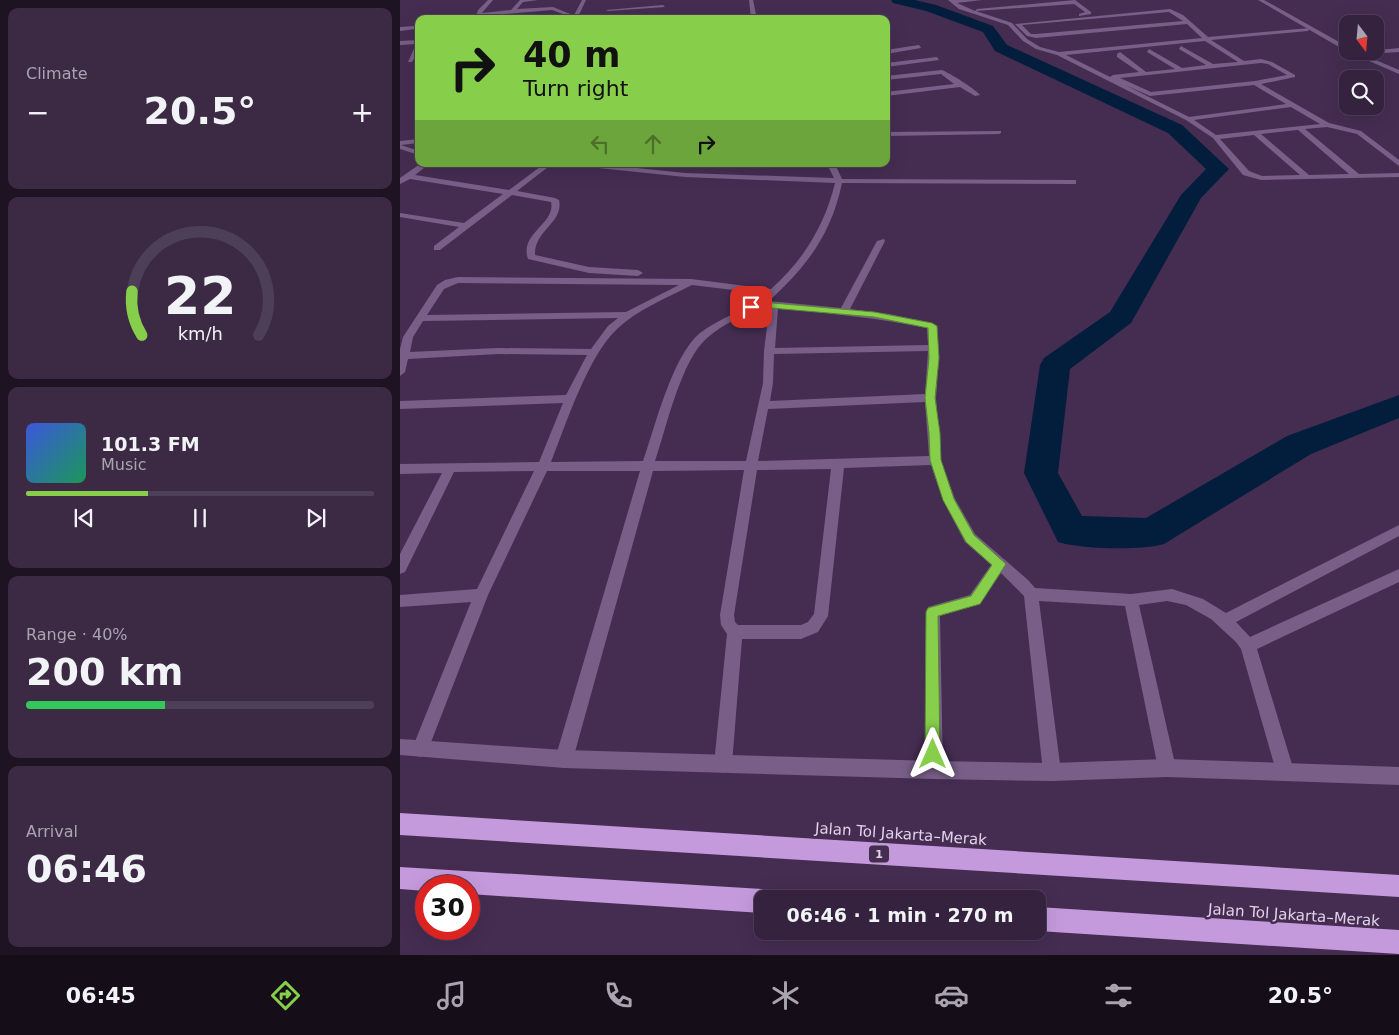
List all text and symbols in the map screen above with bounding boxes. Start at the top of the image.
north arrow [1339,15,1384,60]
map controls [1339,15,1384,115]
icon: right [440,35,505,100]
text: 40 m [523,35,620,75]
text: Climate [26,64,88,83]
button: search [1339,70,1384,115]
text: Turn right [523,76,628,101]
text: 20.5° [144,89,256,133]
text: − [26,96,49,129]
text: + [351,96,374,129]
icon: left [586,130,614,158]
icon: ahead [639,130,667,158]
icon: right [692,130,720,158]
text: 22 [164,266,236,326]
pin [730,286,772,328]
icon: arrive [737,293,765,321]
text: km/h [177,323,223,344]
text: 101.3 FM [101,433,200,455]
text: Music [101,455,147,474]
icon: previous [70,504,98,532]
icon: pause [186,504,214,532]
icon: next [302,504,330,532]
text: Range · 40% [26,625,128,644]
text: 200 km [26,650,183,694]
position arrow [906,727,958,779]
street label: Jalan Tol Jakarta–Merak [813,819,988,849]
text: Arrival [26,822,78,841]
road number: 1 [869,846,889,862]
text: 06:46 [26,847,147,891]
speed limit sign: 30 [415,875,480,940]
street label: Jalan Tol Jakarta–Merak [1206,900,1381,930]
text: 06:46 · 1 min · 270 m [786,904,1014,926]
icon: directions [268,978,303,1013]
icon: music [434,978,469,1013]
icon: phone [601,978,636,1013]
icon: climate [768,978,803,1013]
icon: car [934,978,969,1013]
icon: filters [1101,978,1136,1013]
text: 06:45 [66,983,136,1008]
text: 20.5° [1268,983,1333,1008]

